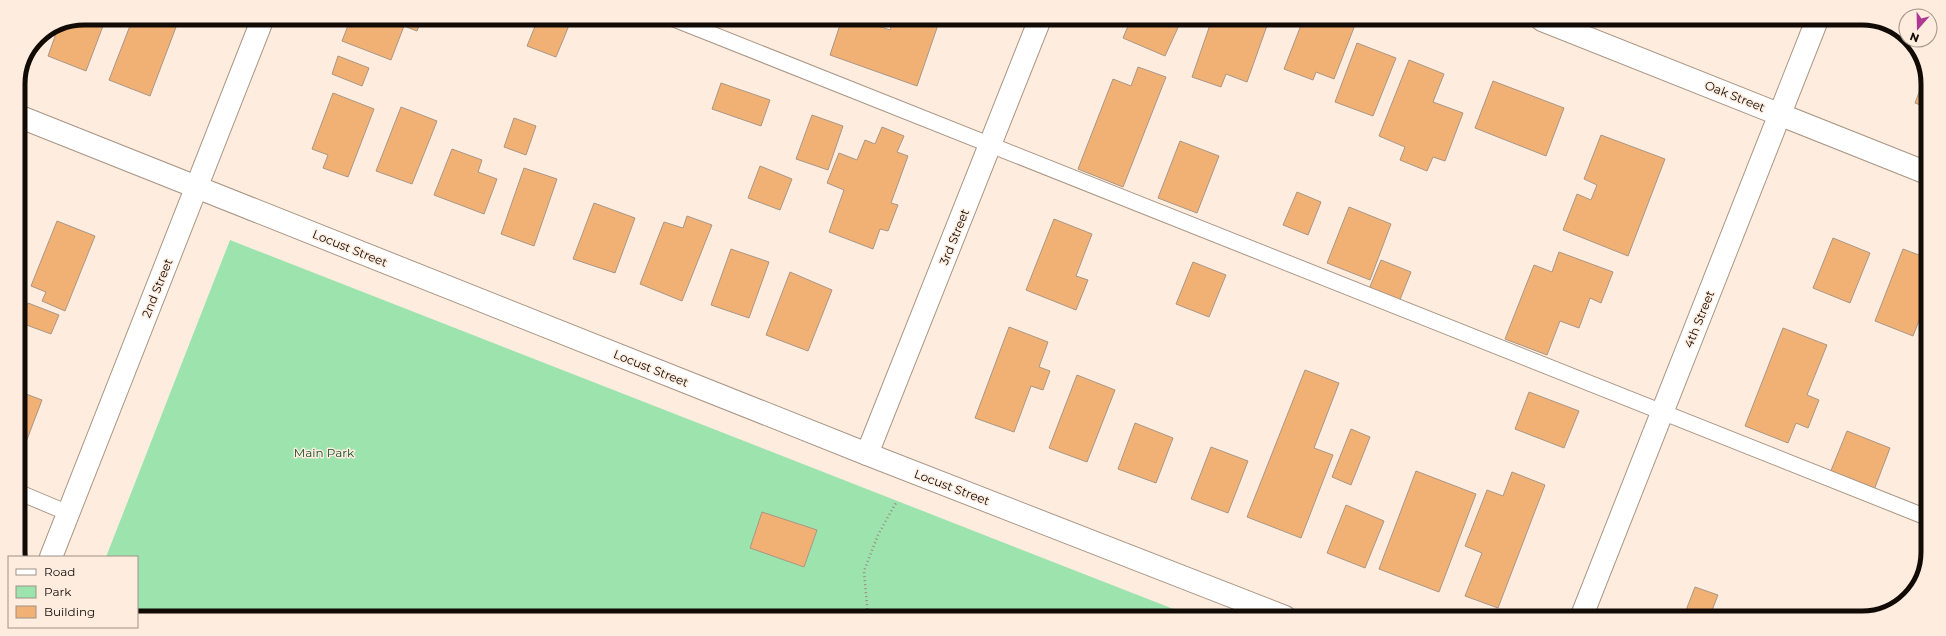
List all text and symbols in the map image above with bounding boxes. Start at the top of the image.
north arrow [1898,8,1938,48]
text: N [1908,29,1921,45]
street label: Oak Street [1703,77,1767,115]
street label: 3rd Street [936,207,972,267]
street label: Locust Street [310,226,390,270]
street label: 2nd Street [138,256,176,320]
street label: 4th Street [1681,288,1717,350]
street label: Locust Street [611,346,691,390]
park label: Main Park [294,445,355,460]
street label: Locust Street [912,466,992,508]
legend [8,556,138,628]
text: Road [44,564,75,579]
text: Park [44,584,72,599]
text: Building [44,604,95,619]

